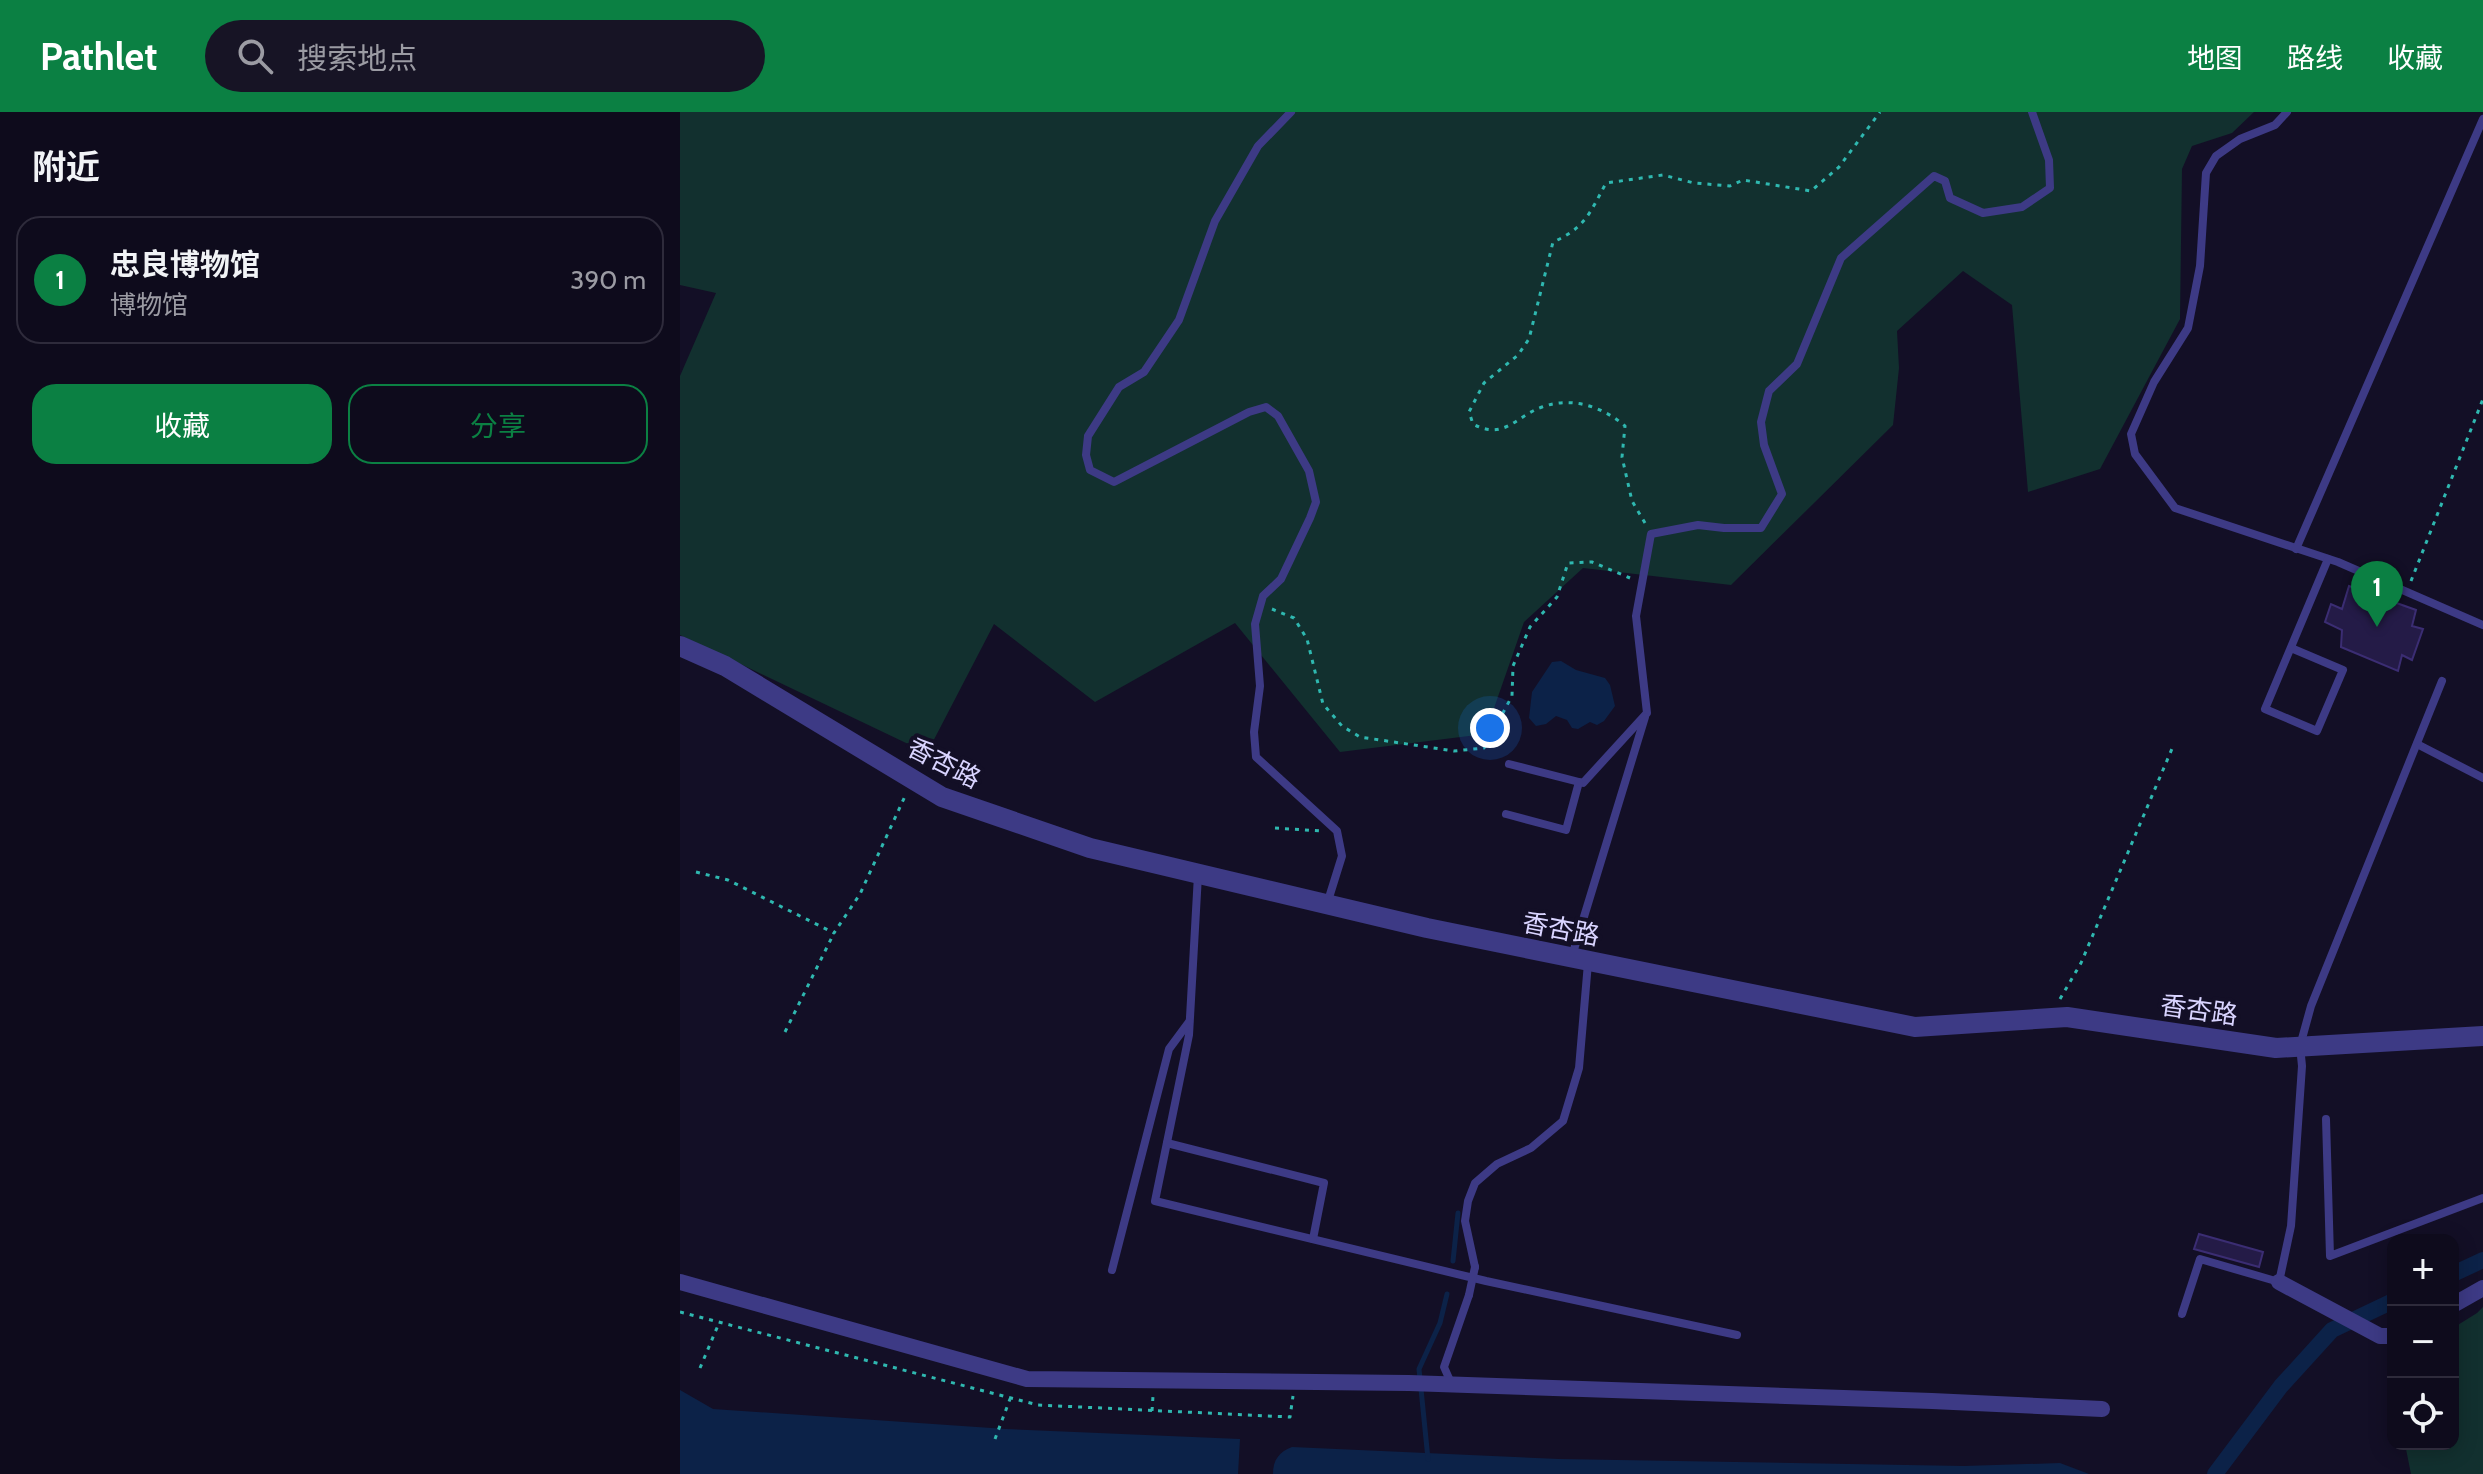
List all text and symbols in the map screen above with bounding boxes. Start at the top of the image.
search box [205,20,765,92]
text: Pathlet [40,33,157,80]
icon: search [233,34,277,78]
text: 搜索地点 [297,40,417,77]
text: 地图 [2187,41,2243,75]
text: 路线 [2287,41,2343,75]
text: 收藏 [2387,41,2443,75]
text: 附近 [32,146,100,188]
text: 忠良博物馆 [110,246,260,283]
text: 1 [55,264,65,296]
text: 390 m [570,264,646,296]
text: 博物馆 [110,289,188,321]
button: 收藏 [32,384,332,464]
button: 分享 [348,384,648,464]
pin: 1 [2351,561,2403,627]
your location [1470,708,1510,748]
street label: 香杏路 [902,731,986,795]
street label: 香杏路 [1520,906,1602,952]
street label: 香杏路 [2158,989,2240,1031]
map controls [2387,1234,2459,1450]
button: + [2387,1234,2459,1306]
button: − [2387,1306,2459,1378]
button: locate [2387,1378,2459,1450]

